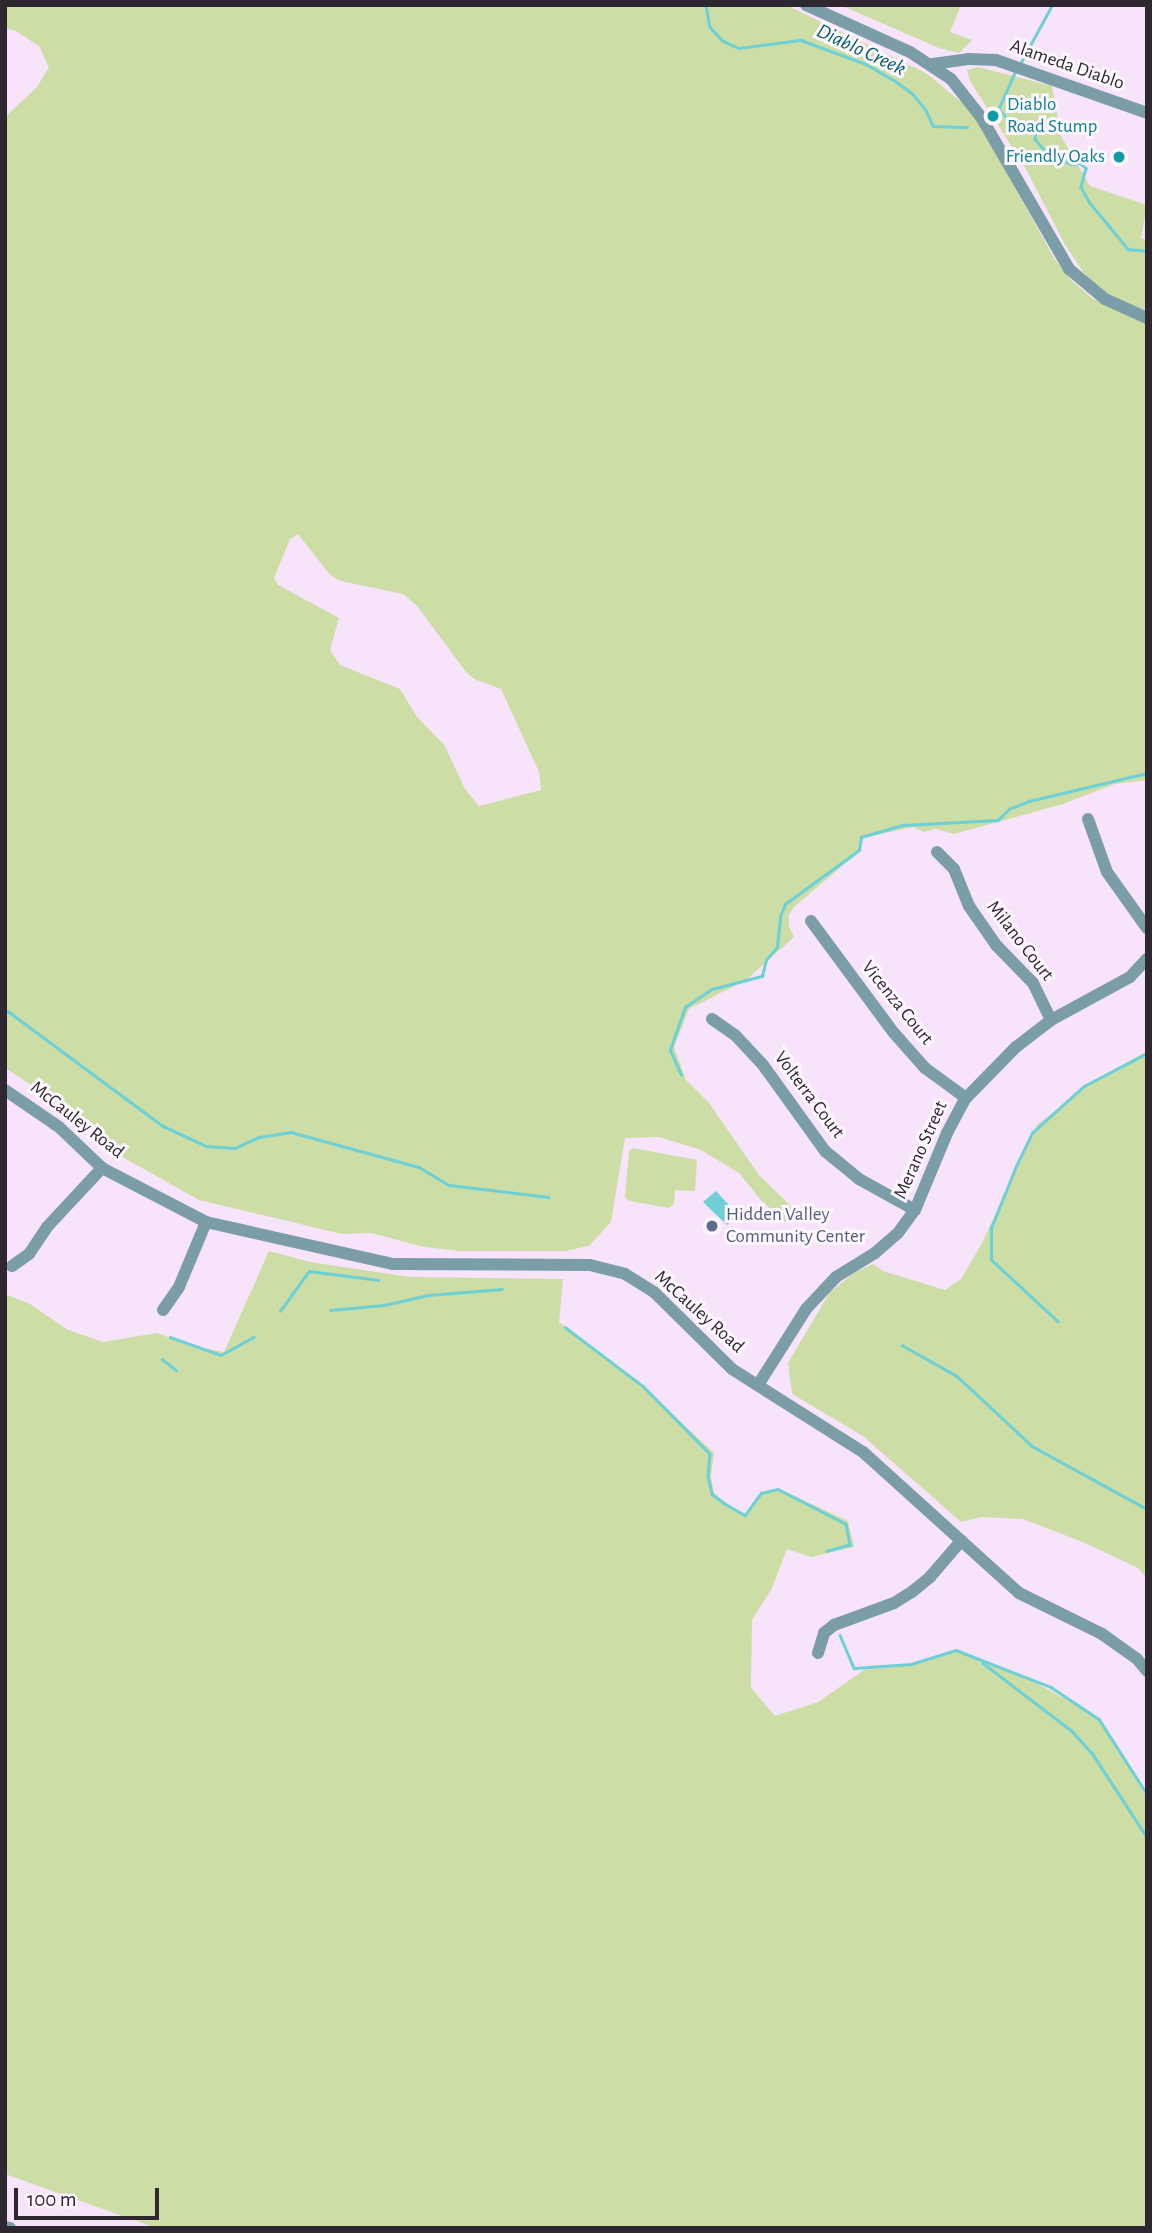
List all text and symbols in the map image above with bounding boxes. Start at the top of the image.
water label: Diablo Creek [812,18,910,82]
street label: Alameda Diablo [1007,35,1127,95]
place label: Diablo Road Stump [1007,94,1097,138]
marker: Diablo Road Stump [985,108,1001,124]
place label: Friendly Oaks [1006,146,1105,168]
marker: Friendly Oaks [1111,149,1127,165]
street label: Milano Court [982,896,1058,986]
street label: Vicenza Court [856,956,938,1050]
street label: Volterra Court [769,1047,849,1143]
street label: McCauley Road [26,1076,128,1164]
street label: Merano Street [889,1097,953,1203]
place label: Hidden Valley Community Center [726,1204,865,1248]
marker: Hidden Valley Community Center [704,1218,720,1234]
street label: McCauley Road [649,1266,749,1358]
scale bar [18,2174,163,2218]
text: 100 m [27,2189,77,2210]

